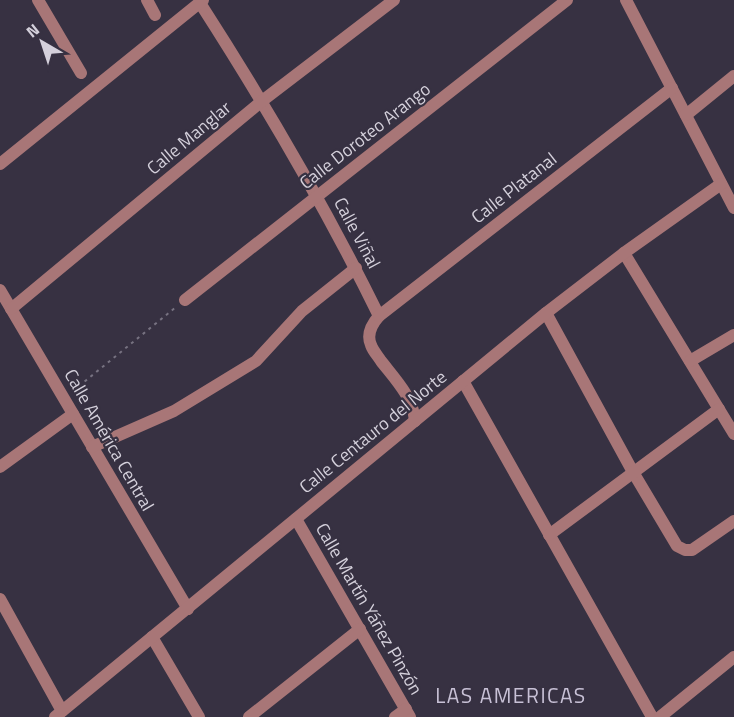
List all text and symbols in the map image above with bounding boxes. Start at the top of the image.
north arrow [12,12,72,72]
text: N [21,18,44,43]
street label: Calle Doroteo Arango [293,76,436,196]
street label: Calle Manglar [141,94,237,181]
street label: Calle Platanal [465,146,562,230]
street label: Calle Viñal [327,192,388,273]
street label: Calle América Central [58,364,161,516]
street label: Calle Centauro del Norte [293,364,452,500]
street label: Calle Martín Yáñez Pinzón [309,518,430,700]
district label: LAS AMERICAS [435,679,587,711]

